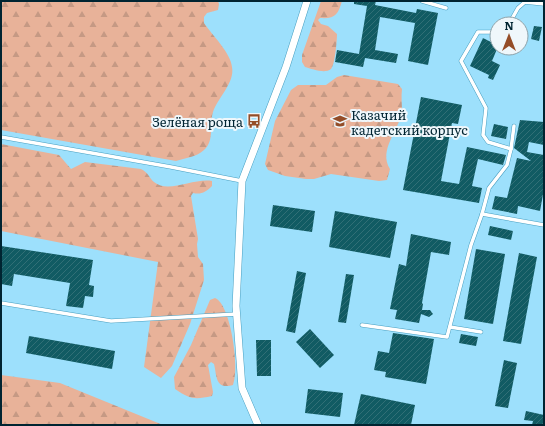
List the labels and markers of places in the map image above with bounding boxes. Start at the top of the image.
place label: Казачий кадетский корпус [351,105,468,139]
place label: Зелёная роща [152,112,243,131]
bus stop icon: Зелёная роща [246,113,262,129]
school or university icon: Казачий кадетский корпус [332,113,348,129]

